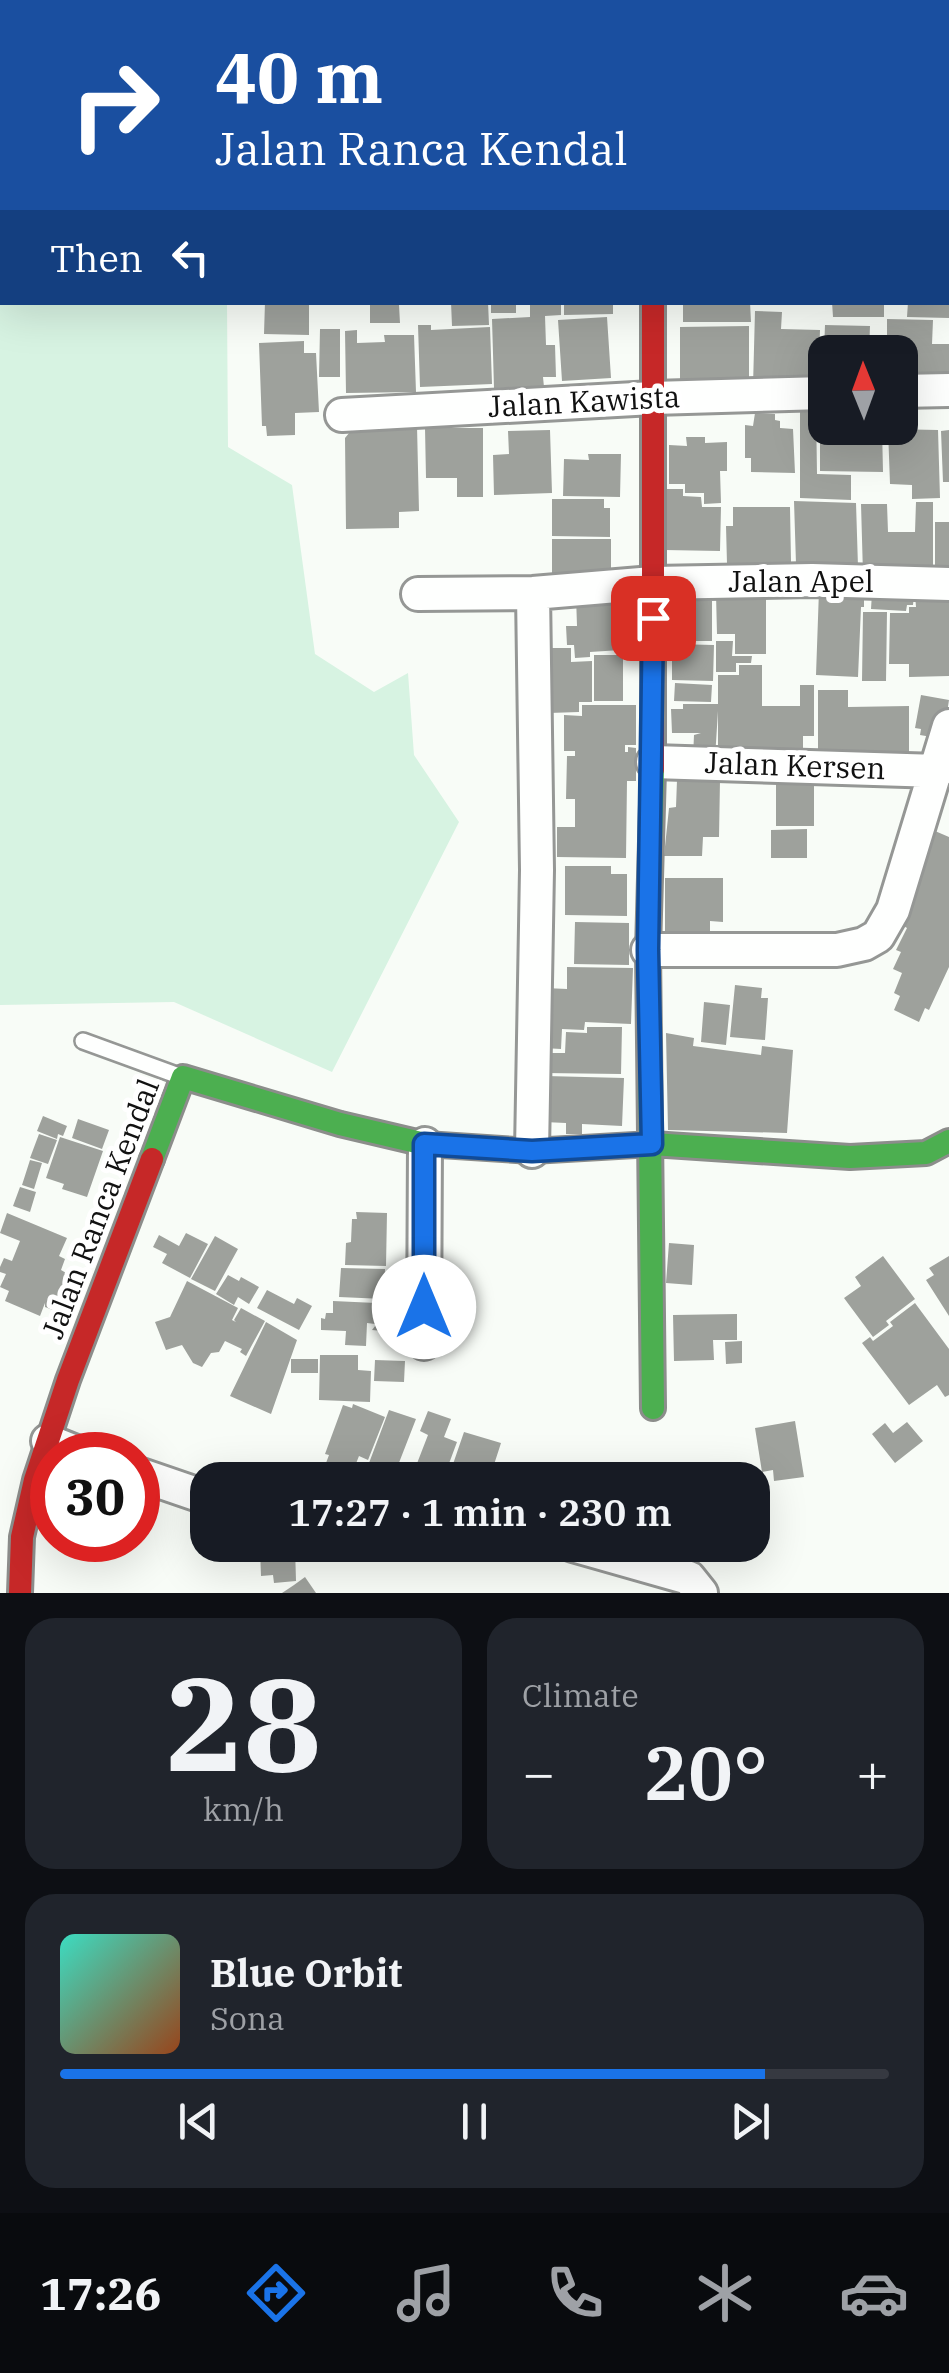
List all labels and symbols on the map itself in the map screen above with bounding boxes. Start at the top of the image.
north arrow [808,335,918,445]
street label: Jalan Kawista [487,376,681,425]
street label: Jalan Apel [728,561,874,600]
pin [611,576,696,661]
street label: Jalan Kersen [704,742,886,787]
street label: Jalan Ranca Kendal [32,1073,167,1344]
position arrow [372,1255,476,1359]
speed limit sign: 30 [30,1432,160,1562]

